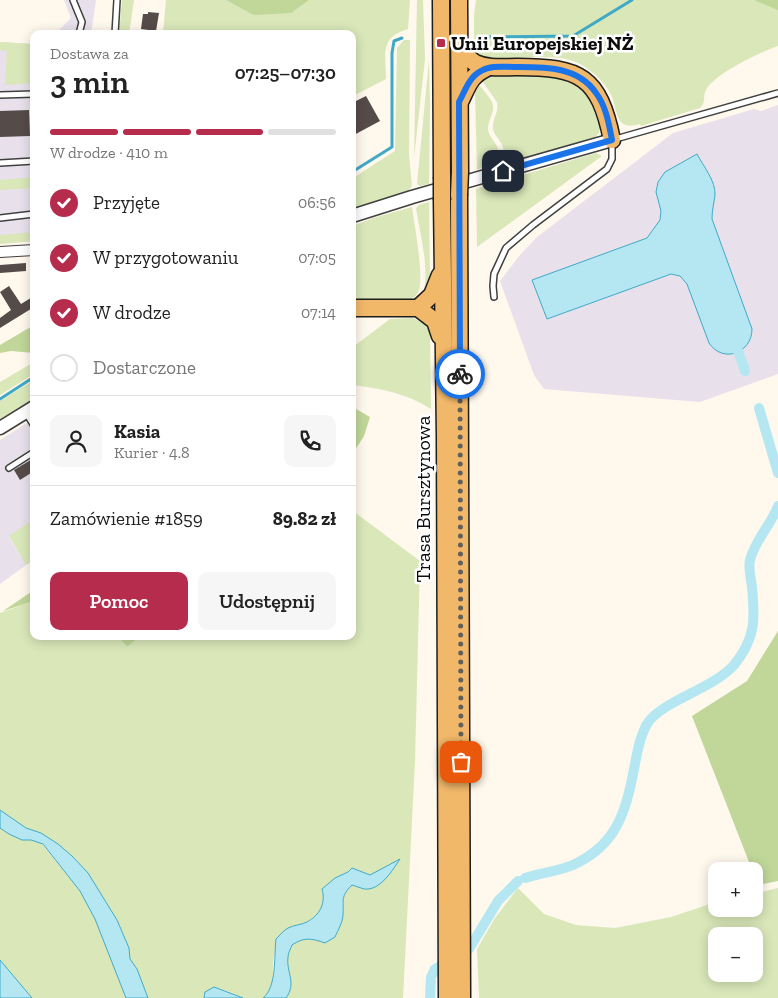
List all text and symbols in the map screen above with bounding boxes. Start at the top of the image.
place label: Unii Europejskiej NŻ [451,31,634,55]
marker: Unii Europejskiej NŻ [435,37,447,49]
text: Dostawa za [50,44,129,63]
text: 07:25–07:30 [235,61,336,84]
text: 3 min [50,63,129,101]
text: W drodze · 410 m [50,143,168,162]
pin [482,150,524,192]
icon: home [489,157,517,185]
icon: check [50,189,78,217]
text: Przyjęte [93,191,160,214]
text: 06:56 [298,193,336,212]
icon: check [50,244,78,272]
text: W przygotowaniu [93,246,238,269]
text: 07:05 [298,248,336,267]
icon: check [50,299,78,327]
text: W drodze [93,301,171,324]
text: 07:14 [301,303,336,322]
courier [435,349,485,399]
text: Dostarczone [93,356,196,379]
icon: bike [446,360,474,388]
button: person [50,415,102,467]
button: phone [284,415,336,467]
street label: Trasa Bursztynowa [411,415,435,583]
text: Kasia [114,420,160,443]
text: Kurier · 4.8 [114,443,190,462]
text: Zamówienie #1859 [50,507,203,530]
text: 89.82 zł [273,507,336,530]
button: Pomoc [50,572,188,630]
button: Udostępnij [198,572,336,630]
pin [440,741,482,783]
icon: bag [447,748,475,776]
map controls [708,862,763,982]
button: + [708,862,763,917]
button: − [708,927,763,982]

